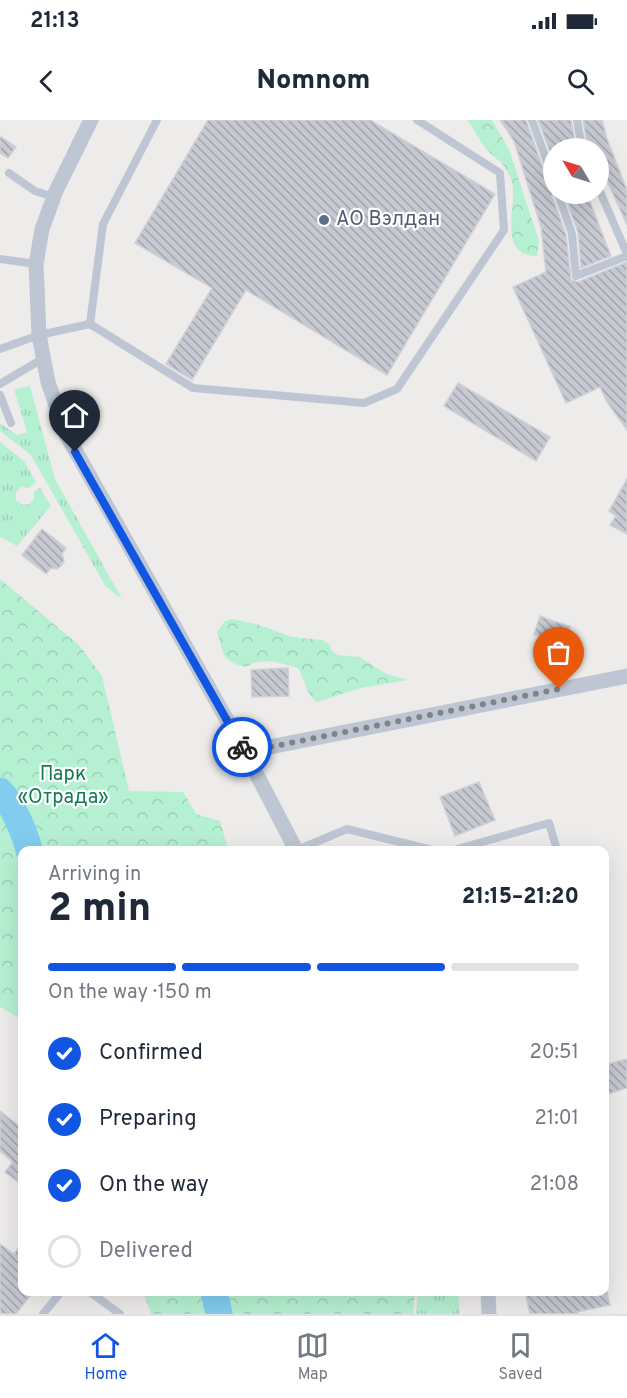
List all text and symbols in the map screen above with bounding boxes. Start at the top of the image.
text: 21:13 [30,8,80,35]
text: Nomnom [257,64,370,98]
icon: back [30,65,63,98]
icon: search [564,65,597,98]
north arrow [543,138,609,204]
map controls [543,138,609,204]
place label: АО Вэлдан [336,207,440,233]
marker: АО Вэлдан [317,213,331,227]
pin [49,390,100,452]
icon: home [58,399,91,432]
pin [533,627,584,689]
icon: bag [542,636,575,669]
courier [212,717,272,777]
icon: bike [226,731,259,764]
park label: Парк «Отрада» [17,762,109,811]
text: Arriving in [48,862,141,888]
text: 21:15–21:20 [462,884,579,911]
text: 2 min [48,886,151,935]
text: On the way · 150 m [48,980,212,1006]
icon: check [48,1037,81,1070]
text: Confirmed [99,1040,203,1067]
text: 20:51 [530,1040,579,1066]
icon: check [48,1103,81,1136]
text: Preparing [99,1106,197,1133]
text: 21:01 [535,1106,579,1132]
icon: check [48,1169,81,1202]
text: On the way [99,1172,209,1199]
text: 21:08 [530,1172,579,1198]
text: Delivered [99,1238,193,1265]
tab: Home [85,1329,127,1385]
tab: Map [296,1329,329,1385]
tab: Saved [498,1329,542,1385]

